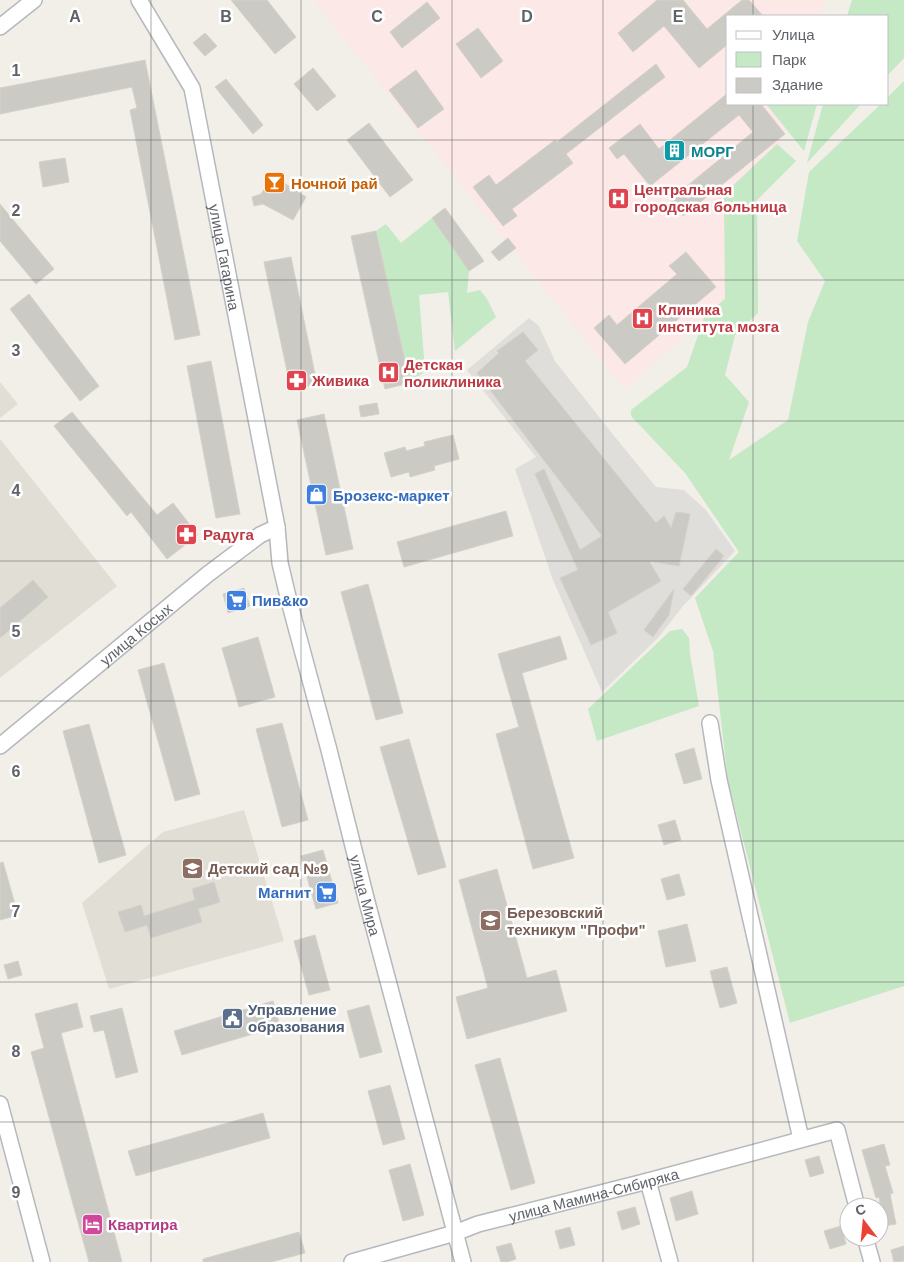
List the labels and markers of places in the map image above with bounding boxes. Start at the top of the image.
building icon: МОРГ [663,139,687,163]
place label: МОРГ [691,143,734,160]
bar icon: Ночной рай [263,171,287,195]
place label: Ночной рай [291,175,378,192]
place label: Центральная городская больница [634,181,787,215]
hospital icon: Центральная городская больница [606,186,630,210]
place label: Клиника института мозга [658,301,780,335]
hospital icon: Клиника института мозга [630,306,654,330]
place label: Детская поликлиника [404,356,502,390]
hospital icon: Детская поликлиника [376,361,400,385]
pharmacy icon: Живика [284,368,308,392]
place label: Живика [311,372,370,389]
shop icon: Брозекс-маркет [305,483,329,507]
place label: Брозекс-маркет [333,487,450,504]
pharmacy icon: Радуга [175,522,199,546]
place label: Радуга [203,526,254,543]
supermarket icon: Пив&ко [224,588,248,612]
place label: Пив&ко [252,592,309,609]
school or university icon: Детский сад №9 [180,856,204,880]
place label: Детский сад №9 [208,860,328,877]
supermarket icon: Магнит [315,880,339,904]
place label: Магнит [258,884,311,901]
place label: Березовский техникум "Профи" [507,904,646,938]
school or university icon: Березовский техникум "Профи" [479,909,503,933]
place label: Управление образования [248,1001,345,1035]
public building icon: Управление образования [220,1006,244,1030]
hotel icon: Квартира [80,1212,104,1236]
place label: Квартира [108,1216,178,1233]

